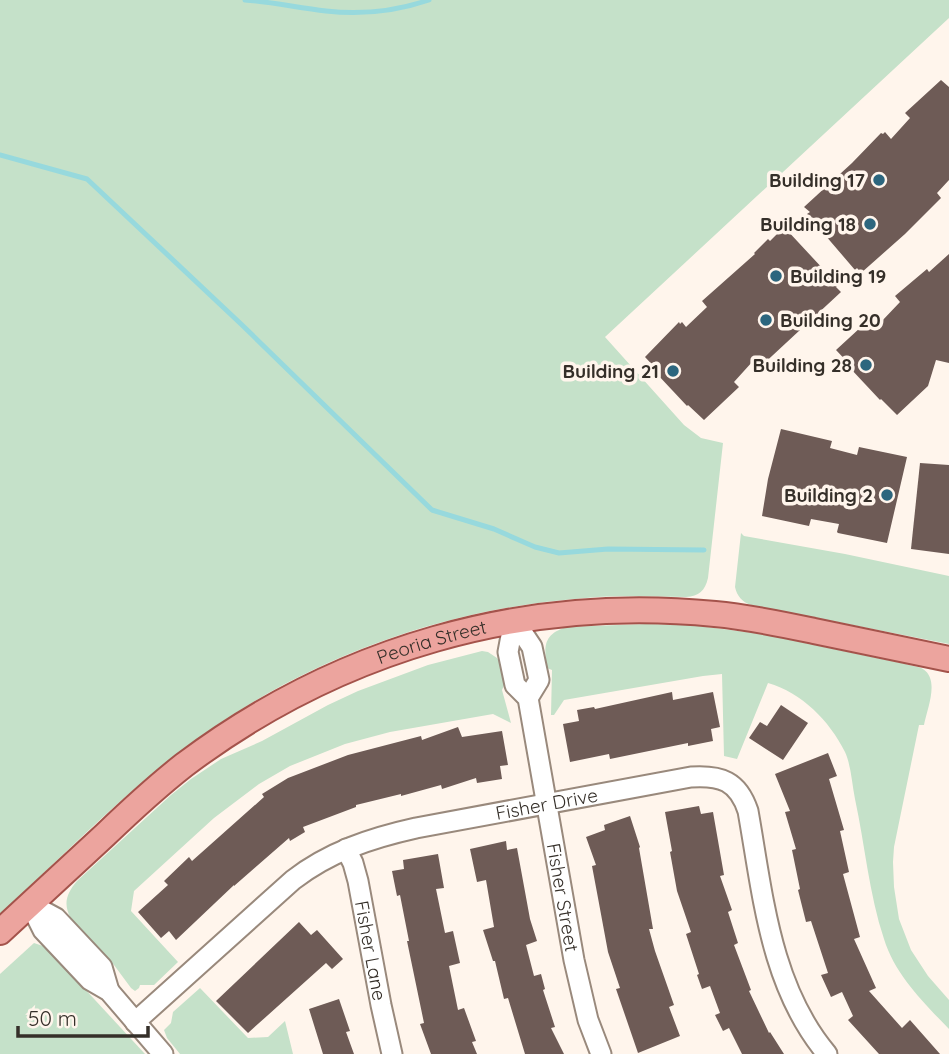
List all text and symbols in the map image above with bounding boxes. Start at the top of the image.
place label: Building 17 [769,168,865,192]
marker: Building 17 [871,172,887,188]
place label: Building 18 [760,212,856,236]
marker: Building 18 [862,216,878,232]
place label: Building 19 [790,264,886,288]
marker: Building 19 [768,268,784,284]
place label: Building 20 [780,308,881,332]
marker: Building 20 [758,312,774,328]
place label: Building 28 [753,353,852,377]
marker: Building 28 [858,357,874,373]
place label: Building 21 [563,359,659,383]
marker: Building 21 [665,363,681,379]
place label: Building 2 [784,483,873,507]
marker: Building 2 [879,487,895,503]
street label: Peoria Street [373,614,489,669]
street label: Fisher Drive [494,783,600,825]
street label: Fisher Street [542,841,584,953]
street label: Fisher Lane [350,899,392,1002]
scale bar [18,995,147,1038]
text: 50 m [28,1005,77,1031]

